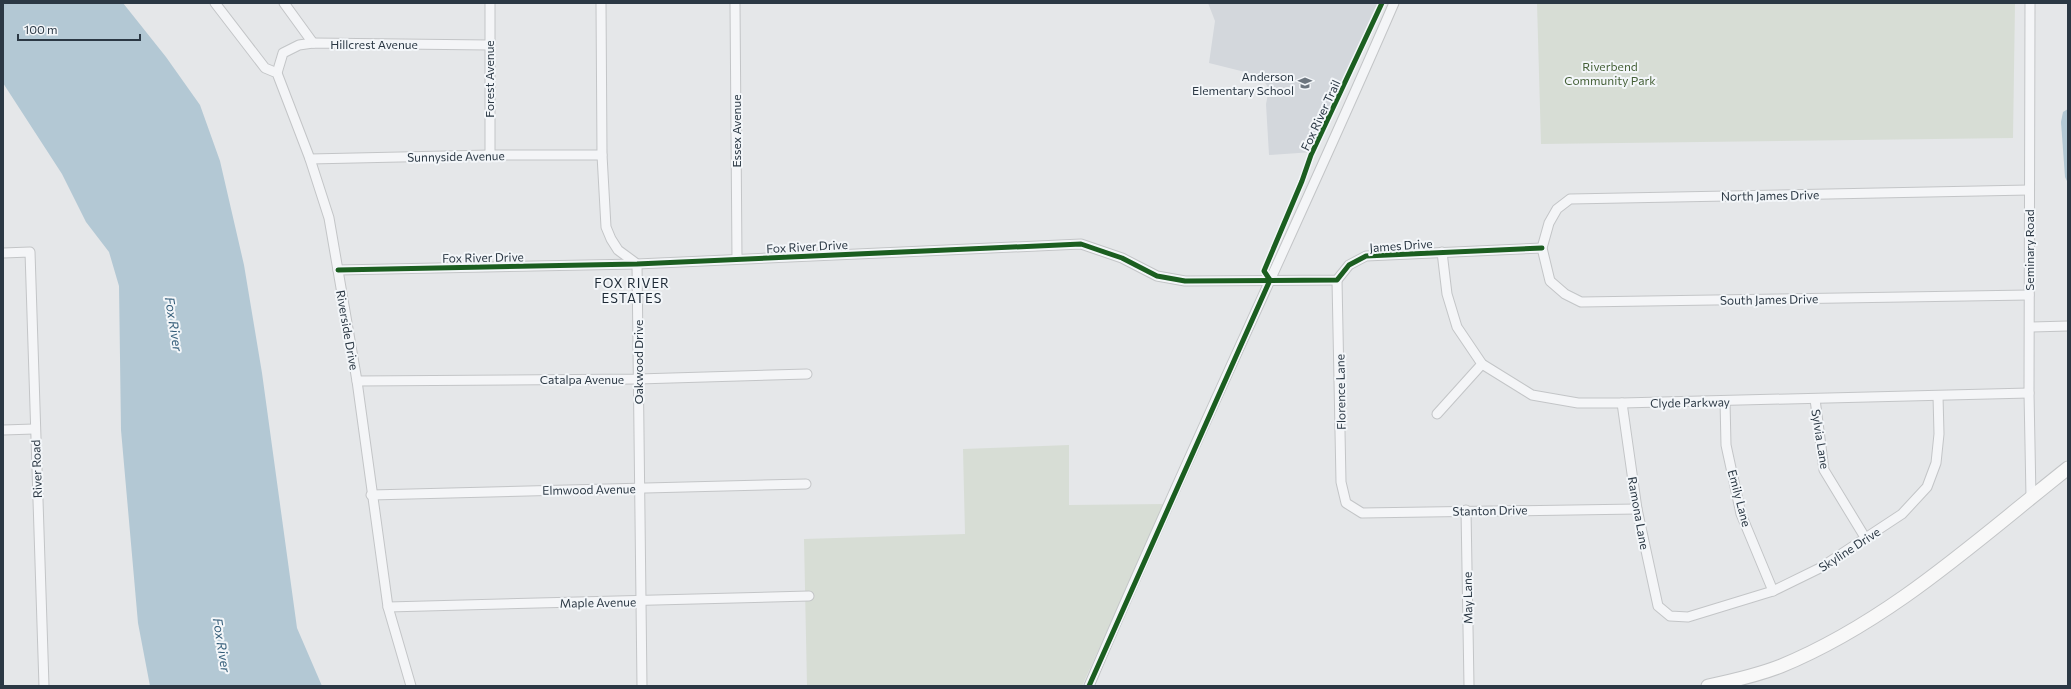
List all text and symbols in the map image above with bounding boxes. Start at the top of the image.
scale bar [18,16,140,42]
text: 100 m [24,22,58,36]
street label: Hillcrest Avenue [330,37,418,51]
street label: Forest Avenue [482,40,496,118]
park label: Riverbend Community Park [1564,59,1656,87]
place label: Anderson Elementary School [1192,69,1294,97]
school or university icon: Anderson Elementary School [1297,75,1313,91]
street label: Fox River Trail [1297,77,1343,153]
street label: Essex Avenue [729,94,743,168]
street label: Sunnyside Avenue [407,148,505,164]
street label: North James Drive [1721,187,1819,204]
street label: Seminary Road [2022,209,2036,291]
street label: James Drive [1369,236,1433,255]
street label: Fox River Drive [766,237,848,255]
street label: Fox River Drive [442,249,524,265]
district label: FOX RIVER ESTATES [594,275,670,306]
street label: Riverside Drive [334,289,362,371]
street label: South James Drive [1720,291,1818,308]
water label: Fox River [162,296,186,353]
street label: Oakwood Drive [631,320,645,404]
street label: Florence Lane [1332,354,1348,430]
street label: Catalpa Avenue [540,372,624,386]
street label: Clyde Parkway [1650,394,1730,410]
street label: Sylvia Lane [1809,408,1833,470]
street label: River Road [28,439,44,498]
street label: Emily Lane [1726,468,1754,528]
street label: Ramona Lane [1626,475,1652,551]
street label: Elmwood Avenue [542,481,636,497]
street label: Stanton Drive [1452,502,1528,518]
street label: Skyline Drive [1816,524,1882,574]
street label: May Lane [1460,572,1474,624]
street label: Maple Avenue [560,594,636,610]
water label: Fox River [210,617,234,674]

